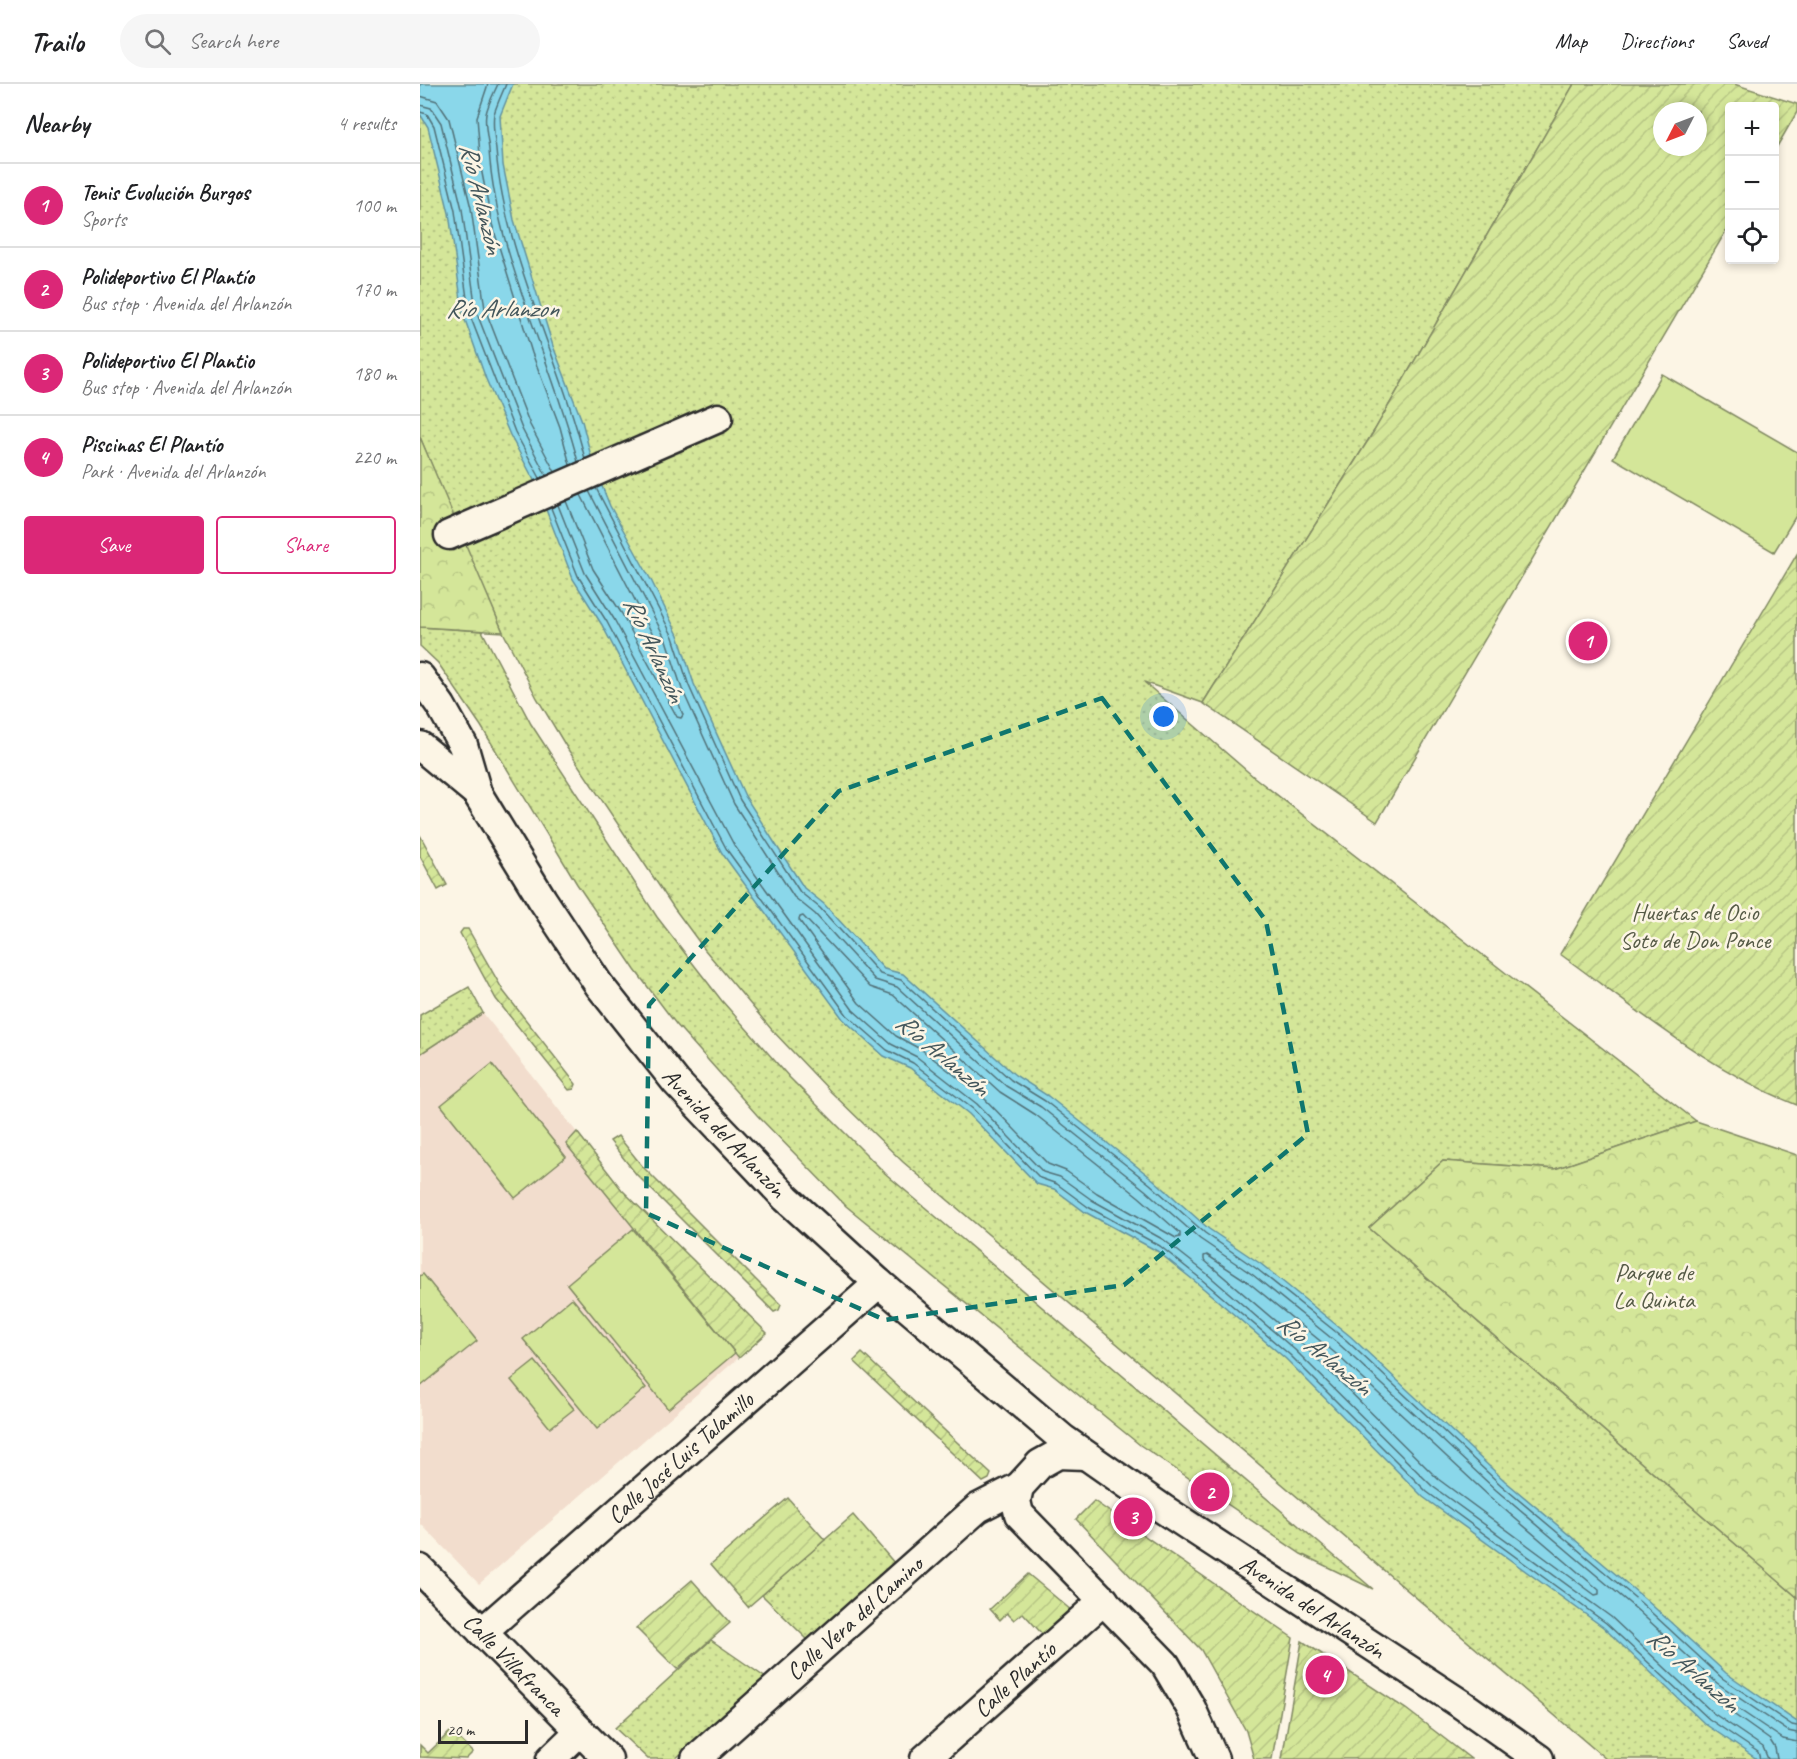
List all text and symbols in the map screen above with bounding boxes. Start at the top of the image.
search box [120,14,540,68]
text: Trailo [30,24,84,59]
icon: search [141,25,174,58]
text: Search here [189,27,278,55]
text: Map [1555,28,1587,54]
text: Directions [1620,28,1693,54]
text: Saved [1726,28,1767,54]
north arrow [1653,102,1707,156]
map controls [1725,102,1779,264]
button: + [1725,102,1779,156]
text: Nearby [24,107,89,140]
text: 4 results [337,111,396,136]
water label: Río Arlanzón [452,140,512,259]
button: − [1725,156,1779,210]
text: Tenis Evolución Burgos [81,179,250,207]
text: 1 [39,193,48,218]
text: 100 m [353,193,396,218]
text: Sports [81,207,126,232]
button: locate [1725,210,1779,264]
text: Polideportivo El Plantío [81,263,254,291]
text: 2 [39,277,48,302]
text: 170 m [353,277,396,302]
text: Bus stop · Avenida del Arlanzón [81,291,291,316]
water label: Río Arlanzon [446,292,560,325]
text: Polideportivo El Plantio [81,347,254,375]
text: 3 [39,361,48,386]
text: 180 m [353,361,396,386]
text: Bus stop · Avenida del Arlanzón [81,375,291,400]
text: Piscinas El Plantío [81,431,223,459]
text: 4 [39,445,48,470]
text: 220 m [353,445,396,470]
text: Park · Avenida del Arlanzón [81,459,265,484]
button: Save [24,516,204,574]
button: Share [216,516,396,574]
water label: Río Arlanzón [616,591,694,709]
pin: 1 [1568,618,1608,664]
your location [1149,702,1178,731]
park label: Huertas de Ocio Soto de Don Ponce [1620,897,1773,955]
water label: Río Arlanzón [889,1006,998,1105]
street label: Avenida del Arlanzón [656,1062,793,1205]
park label: Parque de La Quinta [1614,1257,1696,1315]
water label: Río Arlanzón [1271,1306,1380,1404]
street label: Calle José Luis Talamillo [601,1384,761,1530]
pin: 2 [1190,1470,1230,1514]
pin: 3 [1114,1494,1152,1540]
street label: Calle Vera del Camino [780,1548,931,1687]
street label: Avenida del Arlanzón [1234,1549,1392,1666]
street label: Calle Villafranca [457,1606,573,1724]
water label: Río Arlanzón [1641,1621,1749,1721]
street label: Calle Plantío [967,1634,1063,1724]
pin: 4 [1306,1652,1344,1698]
scale bar [438,1717,528,1744]
text: 20 m [447,1720,474,1740]

